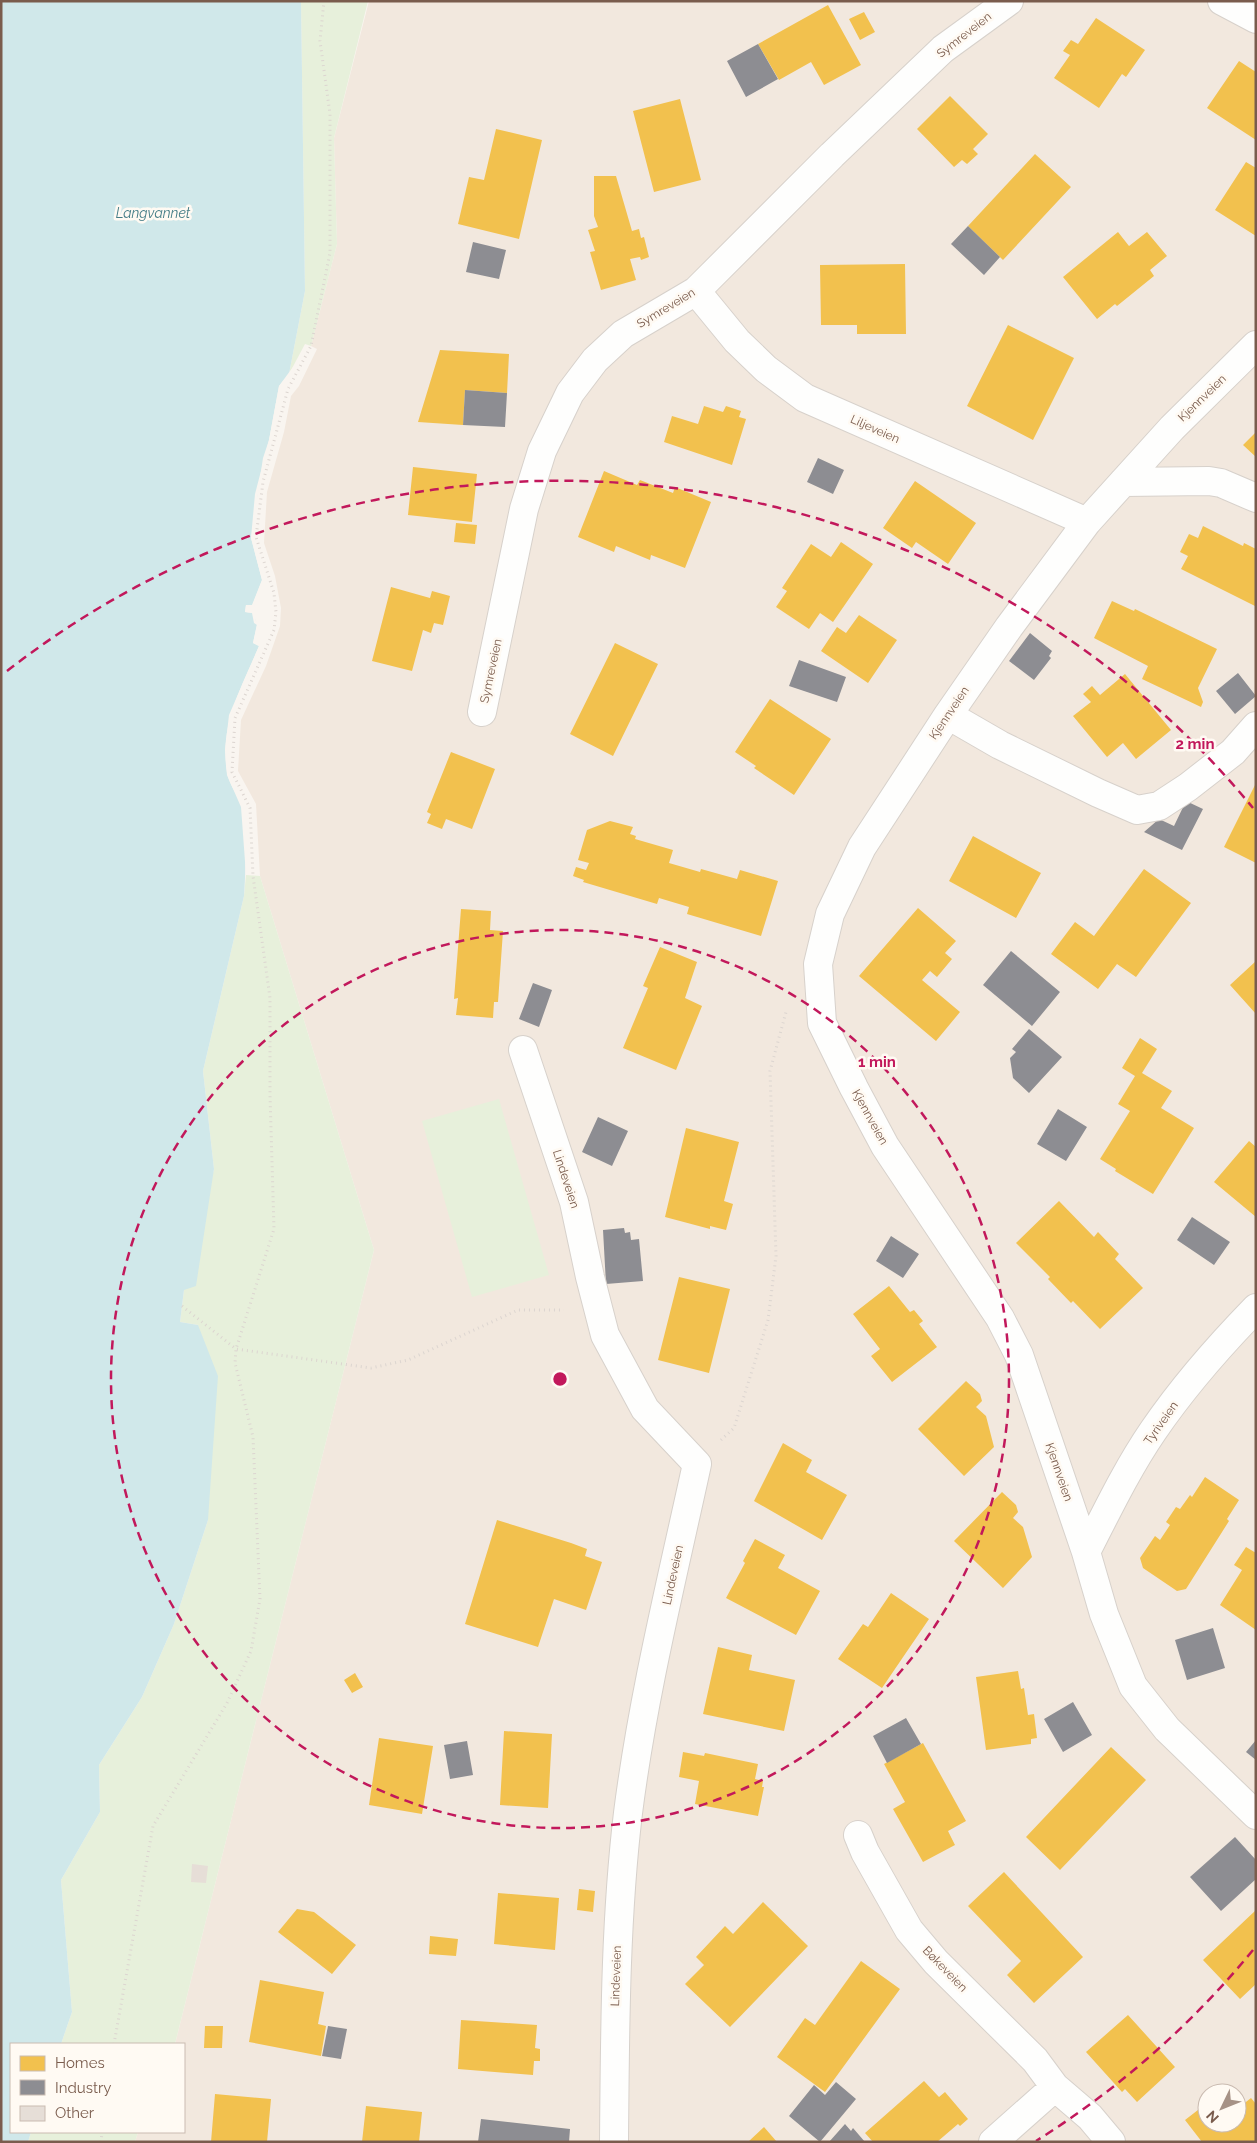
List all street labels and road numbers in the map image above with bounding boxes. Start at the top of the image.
street label: Symreveien [934,9,994,61]
street label: Symreveien [634,285,698,331]
street label: Kjennveien [1175,372,1229,424]
street label: Liljeveien [848,412,902,446]
street label: Symreveien [477,638,505,704]
street label: Kjennveien [926,684,972,742]
street label: Kjennveien [849,1087,891,1147]
street label: Lindeveien [550,1148,582,1210]
street label: Tyriveien [1141,1399,1181,1447]
street label: Kjennveien [1042,1441,1076,1503]
street label: Lindeveien [660,1544,686,1606]
street label: Bøkeveien [920,1943,970,1995]
street label: Lindeveien [608,1945,624,2007]

